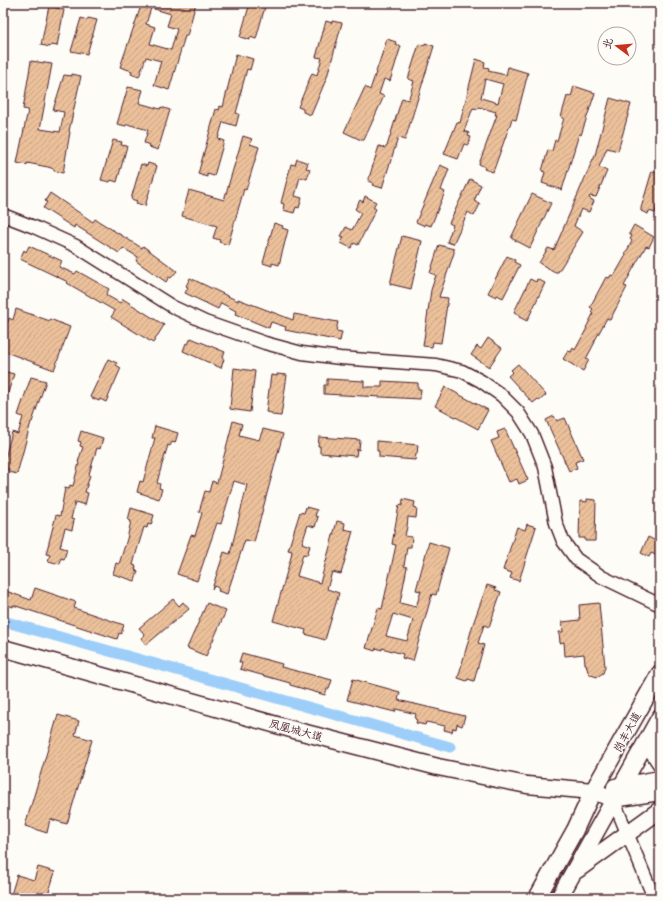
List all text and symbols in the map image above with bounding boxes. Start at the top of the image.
north arrow [597,26,637,66]
text: 北 [599,36,616,50]
street label: 岗丰大道 [610,709,644,755]
street label: 凤凰城大道 [268,716,324,744]

